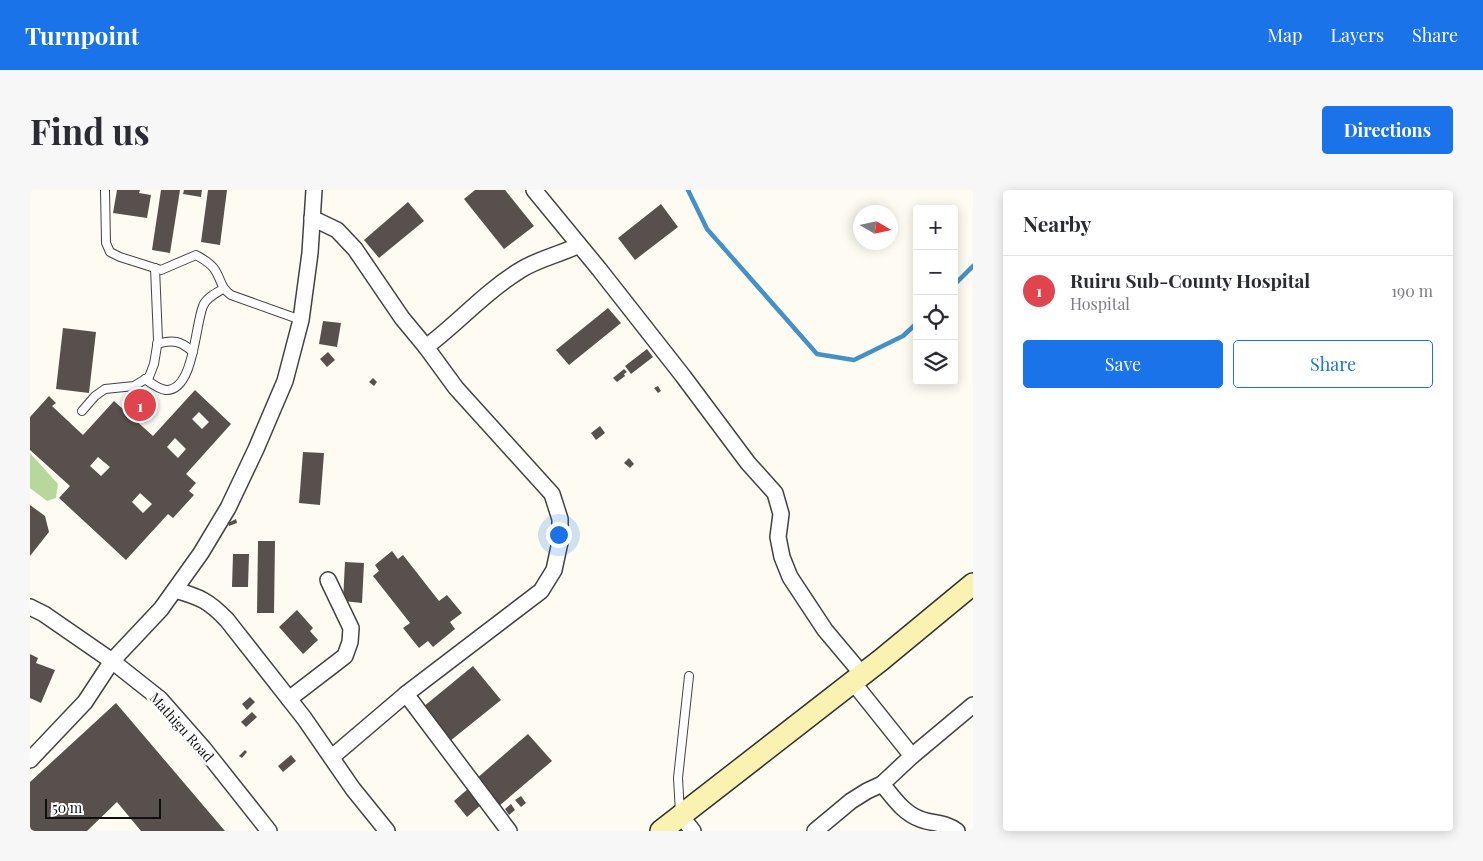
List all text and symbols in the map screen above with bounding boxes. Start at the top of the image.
text: Turnpoint [25,19,139,51]
text: Map [1267,23,1302,47]
text: Layers [1330,23,1384,47]
text: Share [1412,23,1458,47]
button: Directions [1322,106,1453,154]
text: Find us [30,107,150,154]
north arrow [853,205,898,250]
map controls [913,205,958,385]
button: + [913,205,958,250]
text: Nearby [1023,209,1092,237]
button: − [913,250,958,295]
text: Ruiru Sub-County Hospital [1070,267,1310,293]
text: 1 [1036,280,1042,301]
text: 190 m [1391,280,1433,301]
text: Hospital [1070,293,1130,314]
button: locate [913,295,958,340]
button: layers [913,340,958,385]
button: Save [1023,340,1223,388]
button: Share [1233,340,1433,388]
pin: 1 [124,386,156,424]
your location [546,522,572,548]
street label: Mathigu Road [146,688,218,766]
scale bar [45,796,161,819]
text: 50 m [52,798,82,817]

